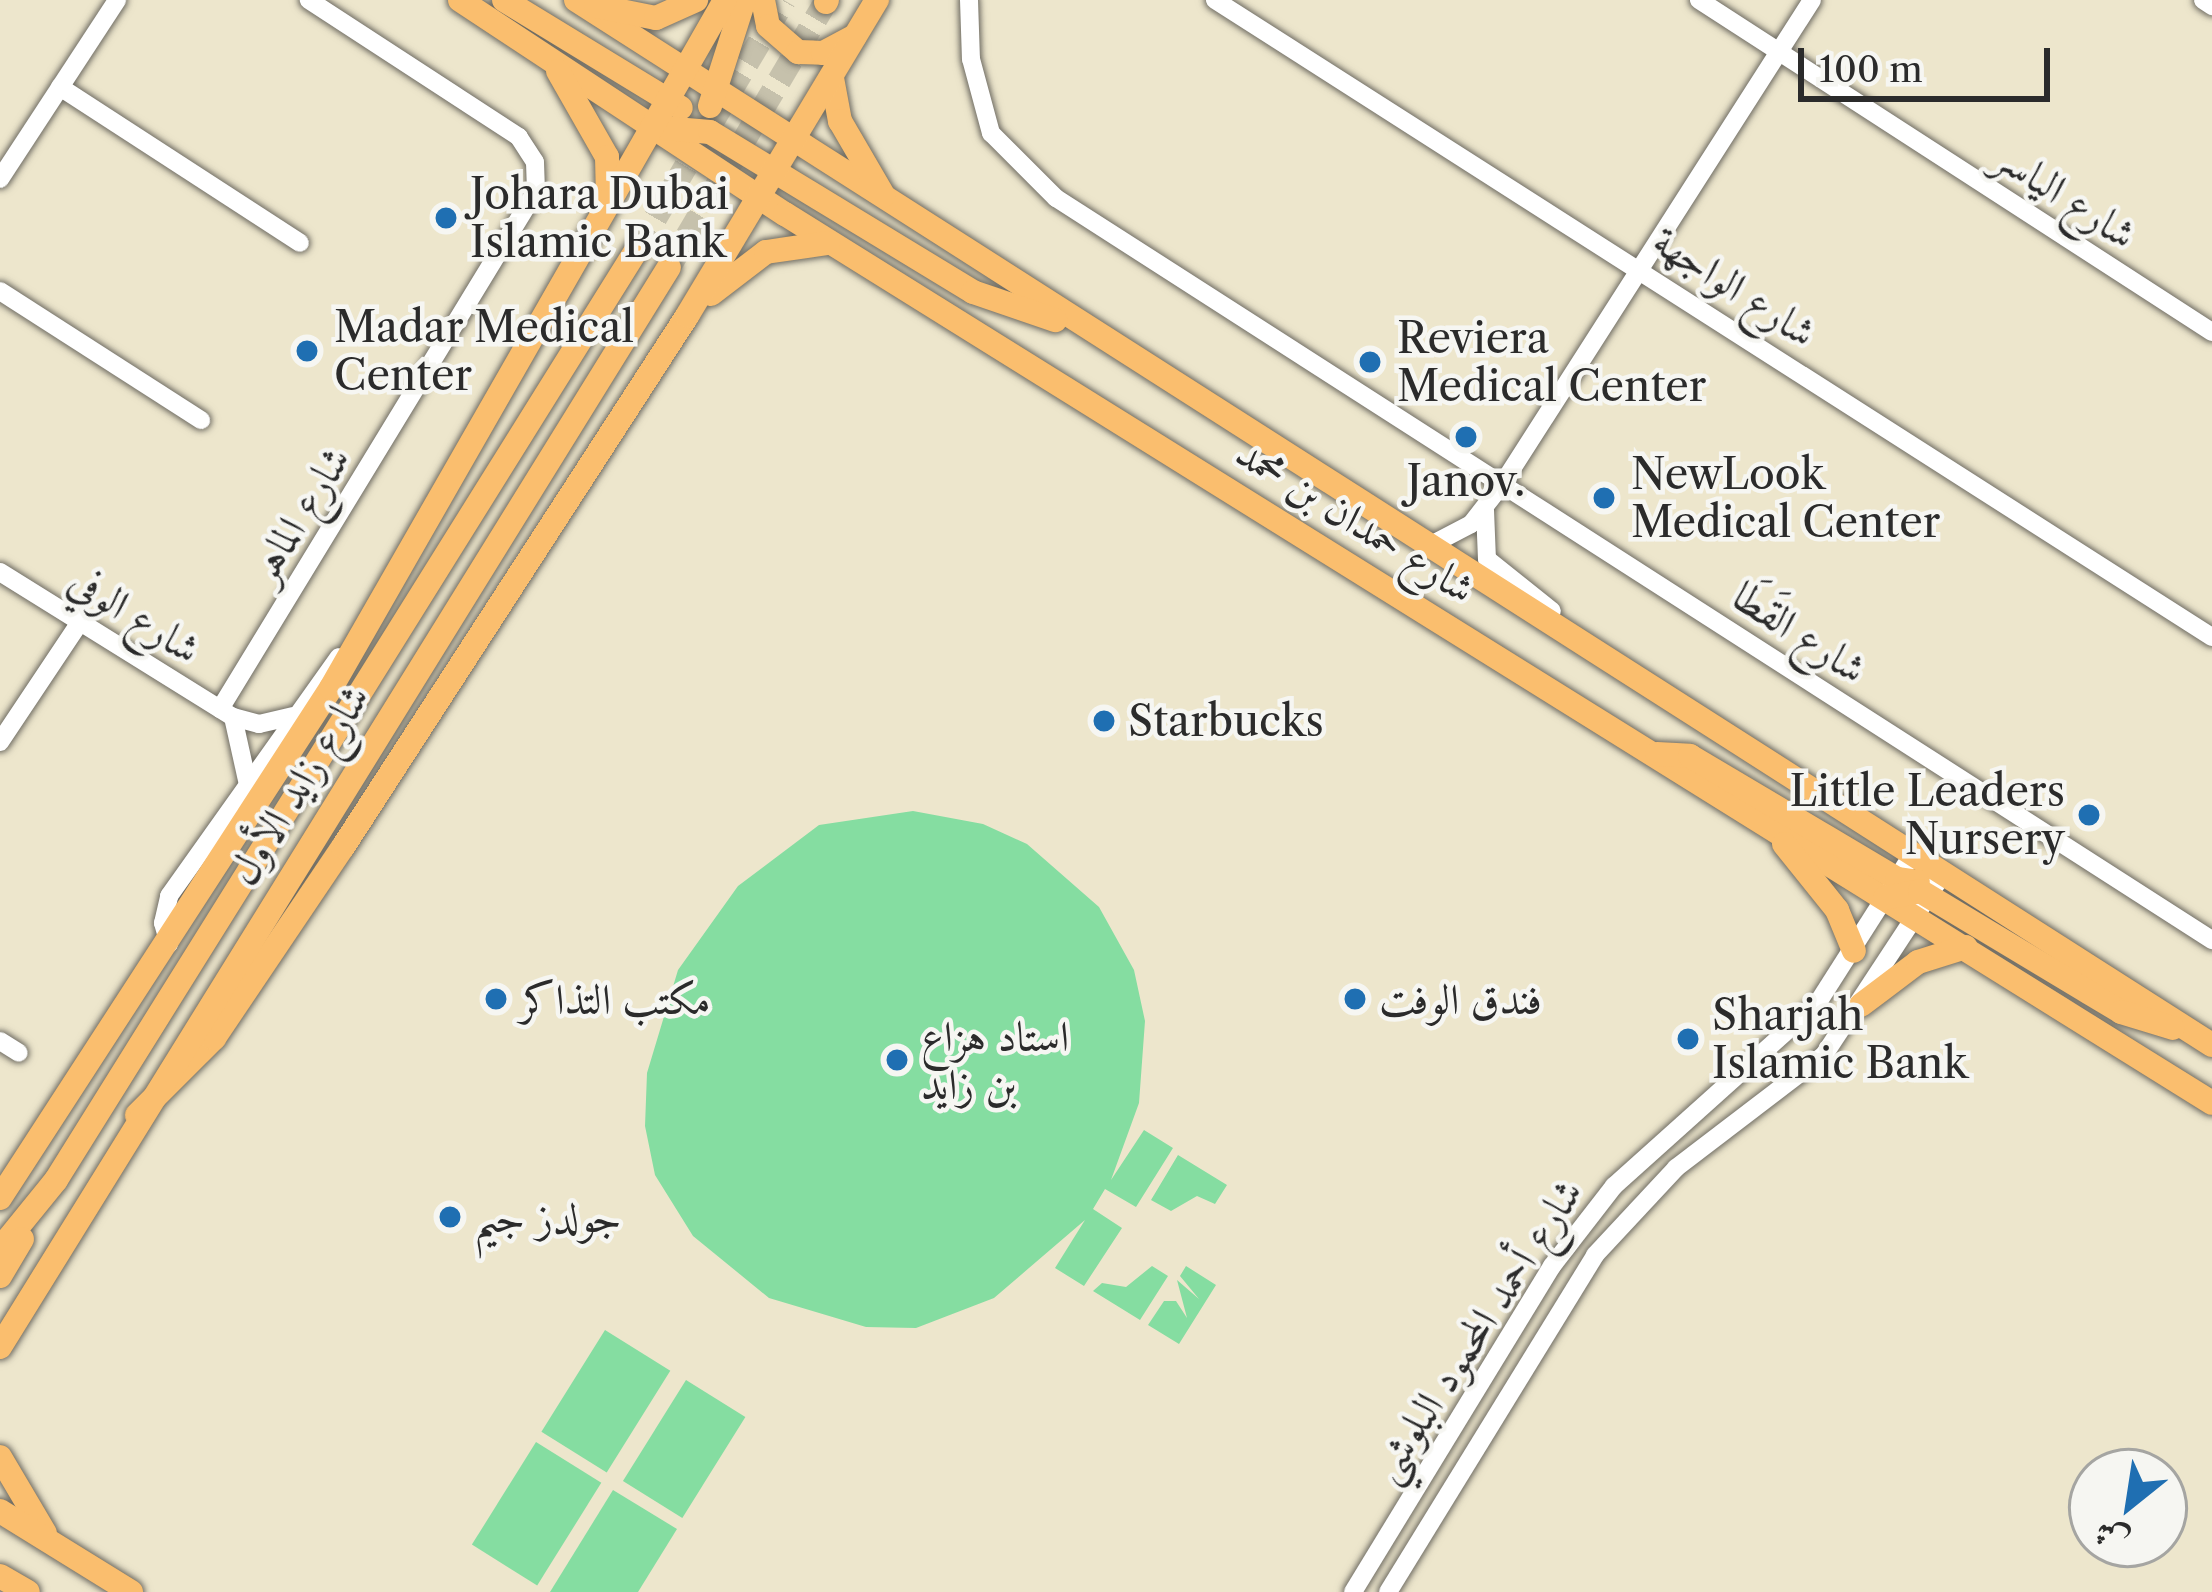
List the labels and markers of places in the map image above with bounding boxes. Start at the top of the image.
place label: Johara Dubai Islamic Bank [470,169,730,268]
marker: Johara Dubai Islamic Bank [433,205,459,231]
place label: Madar Medical Center [334,302,635,400]
place label: Reviera Medical Center [1397,313,1706,412]
marker: Madar Medical Center [291,335,323,367]
marker: Reviera Medical Center [1354,346,1386,378]
marker: Janov. [1453,424,1479,450]
place label: NewLook Medical Center [1631,449,1940,548]
place label: Janov. [1407,456,1525,506]
marker: NewLook Medical Center [1588,482,1620,514]
place label: Starbucks [1128,696,1324,746]
marker: Starbucks [1091,708,1117,734]
place label: Little Leaders Nursery [1790,766,2065,864]
marker: Little Leaders Nursery [2076,802,2102,828]
place label: مكتب التذاكر [520,974,711,1024]
place label: فندق الوفت [1379,974,1542,1024]
marker: مكتب التذاكر [483,986,509,1012]
marker: فندق الوفت [1342,986,1368,1012]
place label: Sharjah Islamic Bank [1712,990,1968,1088]
place label: استاد هزاع بن زايد [921,1011,1069,1110]
marker: Sharjah Islamic Bank [1675,1026,1701,1052]
marker: استاد هزاع بن زايد [884,1047,910,1073]
place label: جولدز جيم [474,1192,621,1242]
marker: جولدز جيم [437,1204,463,1230]

